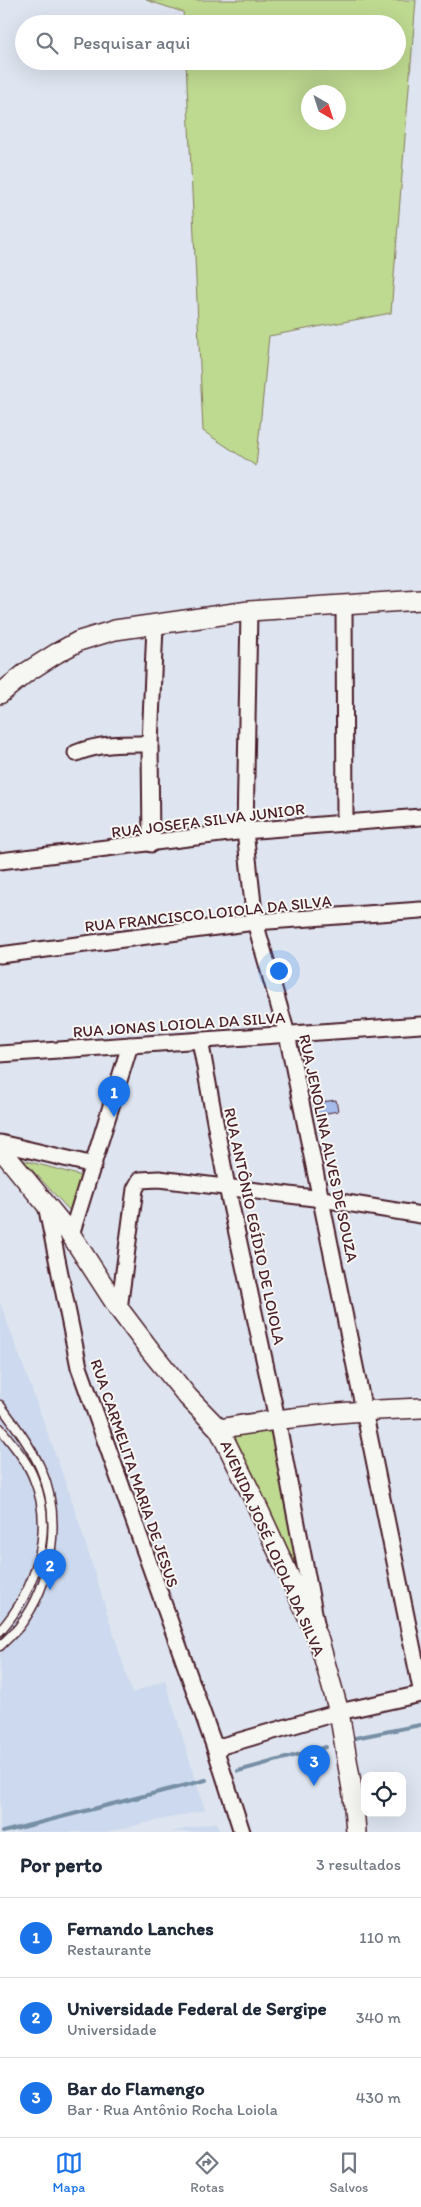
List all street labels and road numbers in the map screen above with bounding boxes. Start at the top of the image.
street label: RUA JOSEFA SILVA JUNIOR [110,799,306,842]
street label: RUA FRANCISCO LOIOLA DA SILVA [84,891,332,936]
street label: RUA JONAS LOIOLA DA SILVA [72,1008,286,1041]
street label: RUA JENOLINA ALVES DE SOUZA [295,1032,362,1264]
street label: RUA ANTÔNIO EGÍDIO DE LOIOLA [220,1106,289,1346]
street label: RUA CARMELITA MARIA DE JESUS [86,1357,183,1590]
street label: AVENIDA JOSÉ LOIOLA DA SILVA [216,1437,329,1659]

